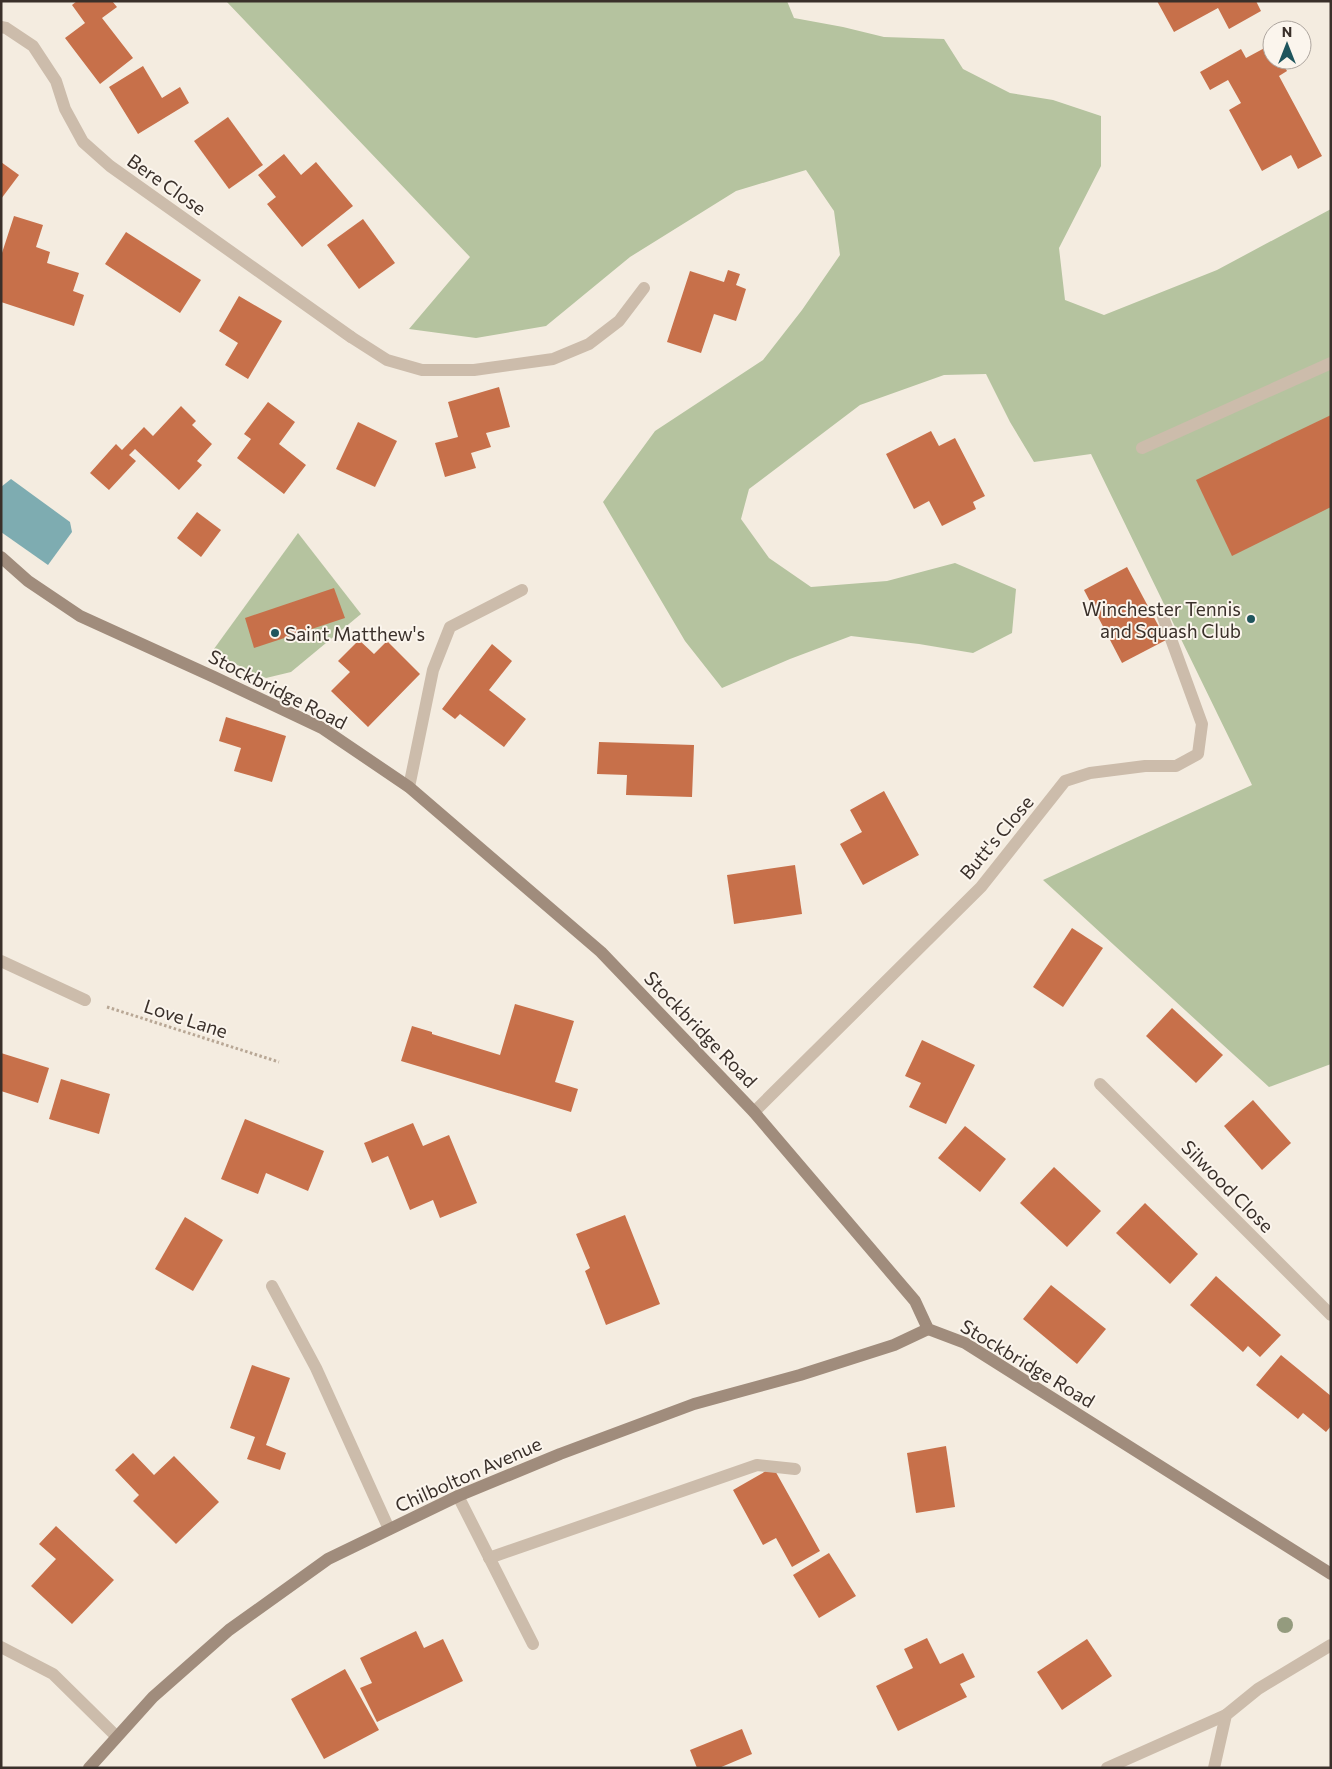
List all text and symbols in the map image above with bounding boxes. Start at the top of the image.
north arrow [1262,20,1312,70]
text: N [1282,23,1292,40]
street label: Bere Close [123,149,211,219]
place label: Winchester Tennis and Squash Club [1082,597,1241,642]
marker: Winchester Tennis and Squash Club [1245,613,1257,625]
place label: Saint Matthew's [285,622,425,645]
marker: Saint Matthew's [269,627,281,639]
street label: Stockbridge Road [205,644,351,734]
street label: Butt's Close [954,790,1038,884]
street label: Stockbridge Road [640,966,762,1092]
street label: Love Lane [141,994,231,1042]
street label: Silwood Close [1177,1135,1279,1237]
street label: Stockbridge Road [957,1314,1099,1412]
street label: Chilbolton Avenue [391,1431,545,1517]

